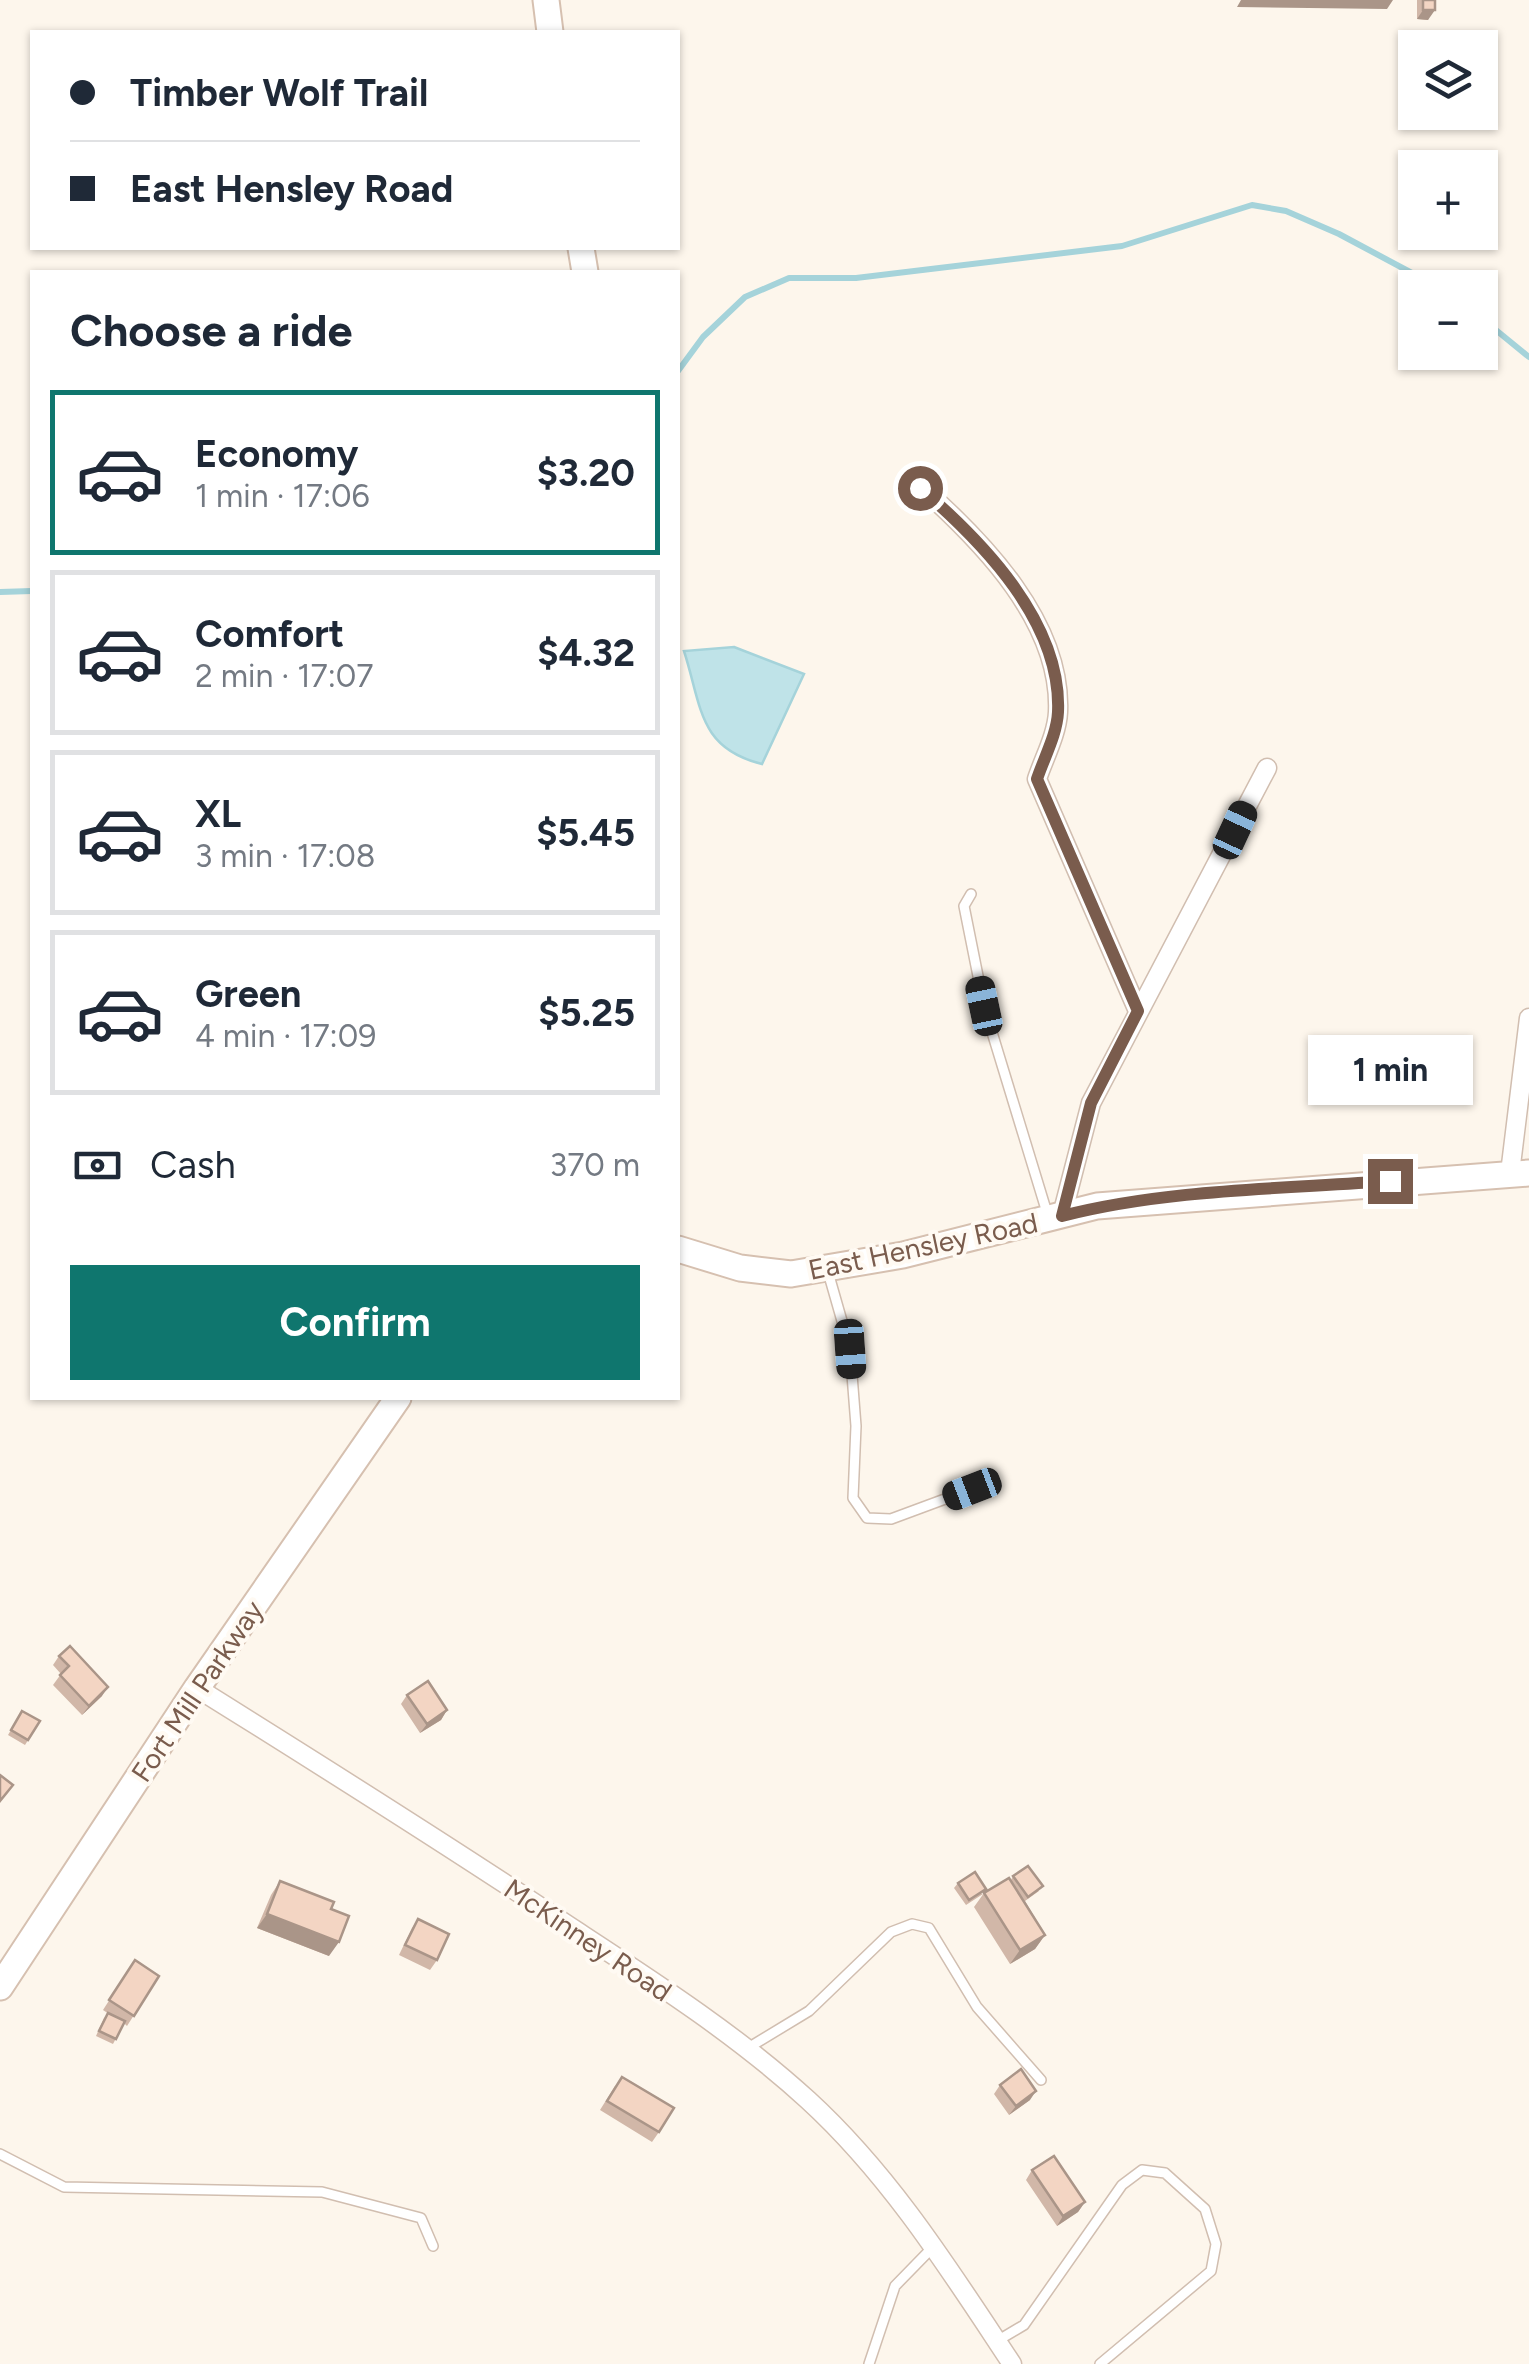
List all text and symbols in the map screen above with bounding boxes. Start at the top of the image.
map controls [1398,30,1498,370]
button: layers [1398,30,1498,130]
text: Timber Wolf Trail [130,70,428,116]
button: + [1398,150,1498,250]
text: East Hensley Road [130,166,453,212]
button: − [1398,270,1498,370]
text: Choose a ride [70,303,352,357]
icon: car [75,428,165,518]
text: Economy [195,431,358,477]
text: $3.20 [537,450,635,496]
route start [898,466,943,511]
text: 1 min · 17:06 [195,477,370,515]
icon: car [75,608,165,698]
text: Comfort [195,611,344,657]
text: $4.32 [537,630,635,676]
text: 2 min · 17:07 [195,657,373,695]
icon: car [75,788,165,878]
text: XL [195,791,241,837]
car [1209,796,1261,864]
text: $5.45 [536,810,635,856]
text: 3 min · 17:08 [195,837,375,875]
icon: car [75,968,165,1058]
text: Green [195,971,301,1017]
car [963,974,1005,1038]
text: $5.25 [538,990,635,1036]
text: 4 min · 17:09 [195,1017,376,1055]
callout: 1 min [1308,1036,1472,1106]
text: 1 min [1353,1051,1428,1089]
icon: cash [70,1138,125,1193]
text: Cash [150,1142,236,1188]
text: 370 m [550,1146,640,1184]
route end [1368,1159,1413,1204]
street label: East Hensley Road [805,1205,1041,1287]
button: Confirm [70,1265,640,1380]
car [833,1318,867,1380]
car [939,1464,1005,1514]
street label: Fort Mill Parkway [124,1594,270,1788]
street label: McKinney Road [498,1871,678,2009]

